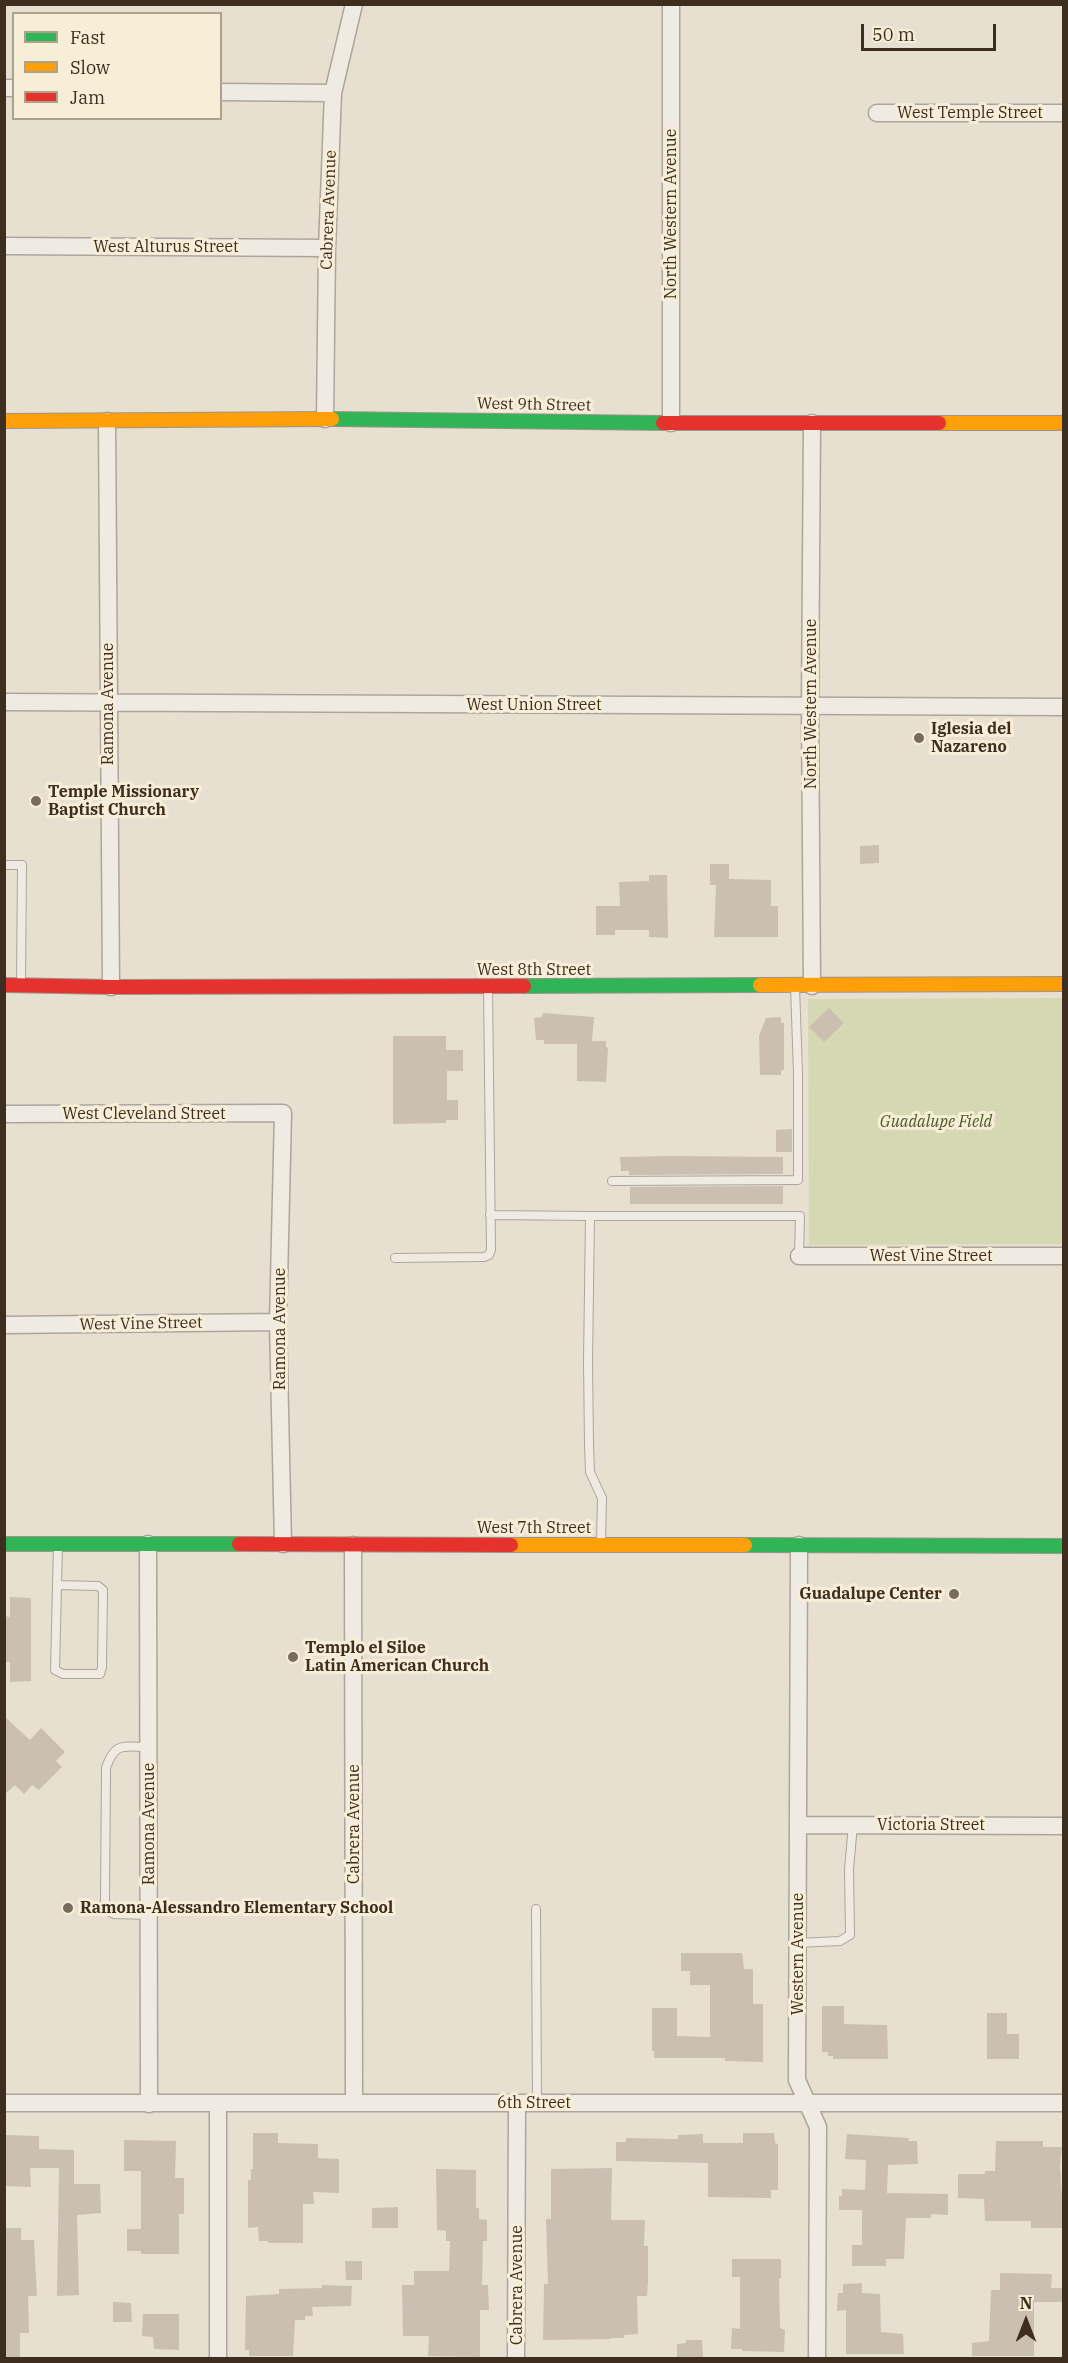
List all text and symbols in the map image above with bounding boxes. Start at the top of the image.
legend [12,12,222,120]
scale bar [864,12,999,50]
text: 50 m [872,23,915,46]
text: Fast [70,26,105,49]
text: Slow [70,56,110,79]
text: Jam [70,86,105,109]
street label: West Temple Street [897,103,1043,123]
street label: North Western Avenue [661,129,681,299]
street label: Cabrera Avenue [317,150,341,270]
street label: West Alturus Street [93,237,239,257]
street label: West 9th Street [477,394,591,416]
street label: North Western Avenue [801,619,821,789]
street label: Ramona Avenue [98,643,118,765]
street label: West Union Street [466,695,602,715]
place label: Iglesia del Nazareno [931,719,1011,757]
marker: Iglesia del Nazareno [912,731,926,745]
place label: Temple Missionary Baptist Church [48,782,199,820]
marker: Temple Missionary Baptist Church [29,794,43,808]
street label: West 8th Street [477,960,591,980]
street label: West Cleveland Street [62,1104,226,1124]
park label: Guadalupe Field [880,1112,992,1132]
street label: West Vine Street [869,1246,993,1266]
street label: Ramona Avenue [270,1268,290,1390]
street label: West Vine Street [79,1313,203,1335]
street label: West 7th Street [477,1518,591,1538]
place label: Guadalupe Center [799,1584,942,1604]
marker: Guadalupe Center [947,1587,961,1601]
place label: Templo el Siloe Latin American Church [305,1638,489,1676]
marker: Templo el Siloe Latin American Church [286,1650,300,1664]
street label: Ramona Avenue [139,1763,159,1885]
street label: Cabrera Avenue [344,1764,364,1884]
street label: Victoria Street [877,1815,985,1835]
street label: Western Avenue [788,1893,808,2015]
place label: Ramona-Alessandro Elementary School [80,1898,393,1918]
marker: Ramona-Alessandro Elementary School [61,1901,75,1915]
street label: 6th Street [497,2093,571,2113]
street label: Cabrera Avenue [507,2225,527,2345]
north arrow [996,2291,1056,2351]
text: N [1020,2293,1032,2313]

